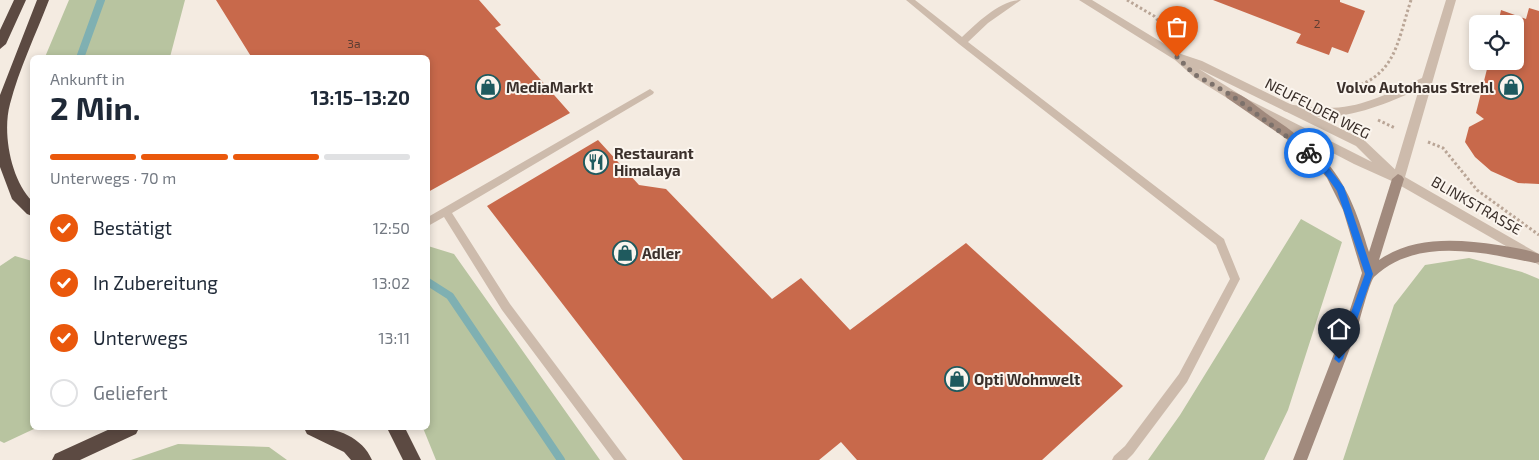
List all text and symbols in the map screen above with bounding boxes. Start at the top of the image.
pin [1156,6,1198,57]
icon: bag [1163,13,1191,41]
map controls [1469,15,1524,70]
button: locate [1469,15,1524,70]
house number: 2 [1314,16,1321,30]
house number: 3a [347,36,361,50]
text: Ankunft in [50,69,125,88]
shop icon: MediaMarkt [475,74,501,100]
street label: NEUFELDER WEG [1262,74,1374,142]
shop icon: Volvo Autohaus Strehl [1498,74,1524,100]
place label: MediaMarkt [506,78,593,96]
place label: Volvo Autohaus Strehl [1337,78,1494,96]
text: 13:15–13:20 [311,86,410,109]
text: 2 Min. [50,88,141,126]
courier [1284,128,1334,178]
icon: bike [1295,139,1323,167]
place label: Restaurant Himalaya [614,144,694,180]
restaurant icon: Restaurant Himalaya [583,149,609,175]
text: Unterwegs · 70 m [50,168,176,187]
street label: BLINKSTRASSE [1429,172,1525,238]
icon: check [50,214,78,242]
text: Bestätigt [93,216,172,239]
text: 12:50 [373,218,410,237]
shop icon: Adler [612,240,638,266]
place label: Adler [642,244,681,262]
icon: check [50,269,78,297]
text: In Zubereitung [93,271,218,294]
text: 13:02 [372,273,410,292]
pin [1318,308,1360,359]
icon: home [1325,315,1353,343]
icon: check [50,324,78,352]
text: Unterwegs [93,326,188,349]
text: 13:11 [378,328,410,347]
shop icon: Opti Wohnwelt [944,366,970,392]
place label: Opti Wohnwelt [974,370,1080,388]
text: Geliefert [93,381,168,404]

